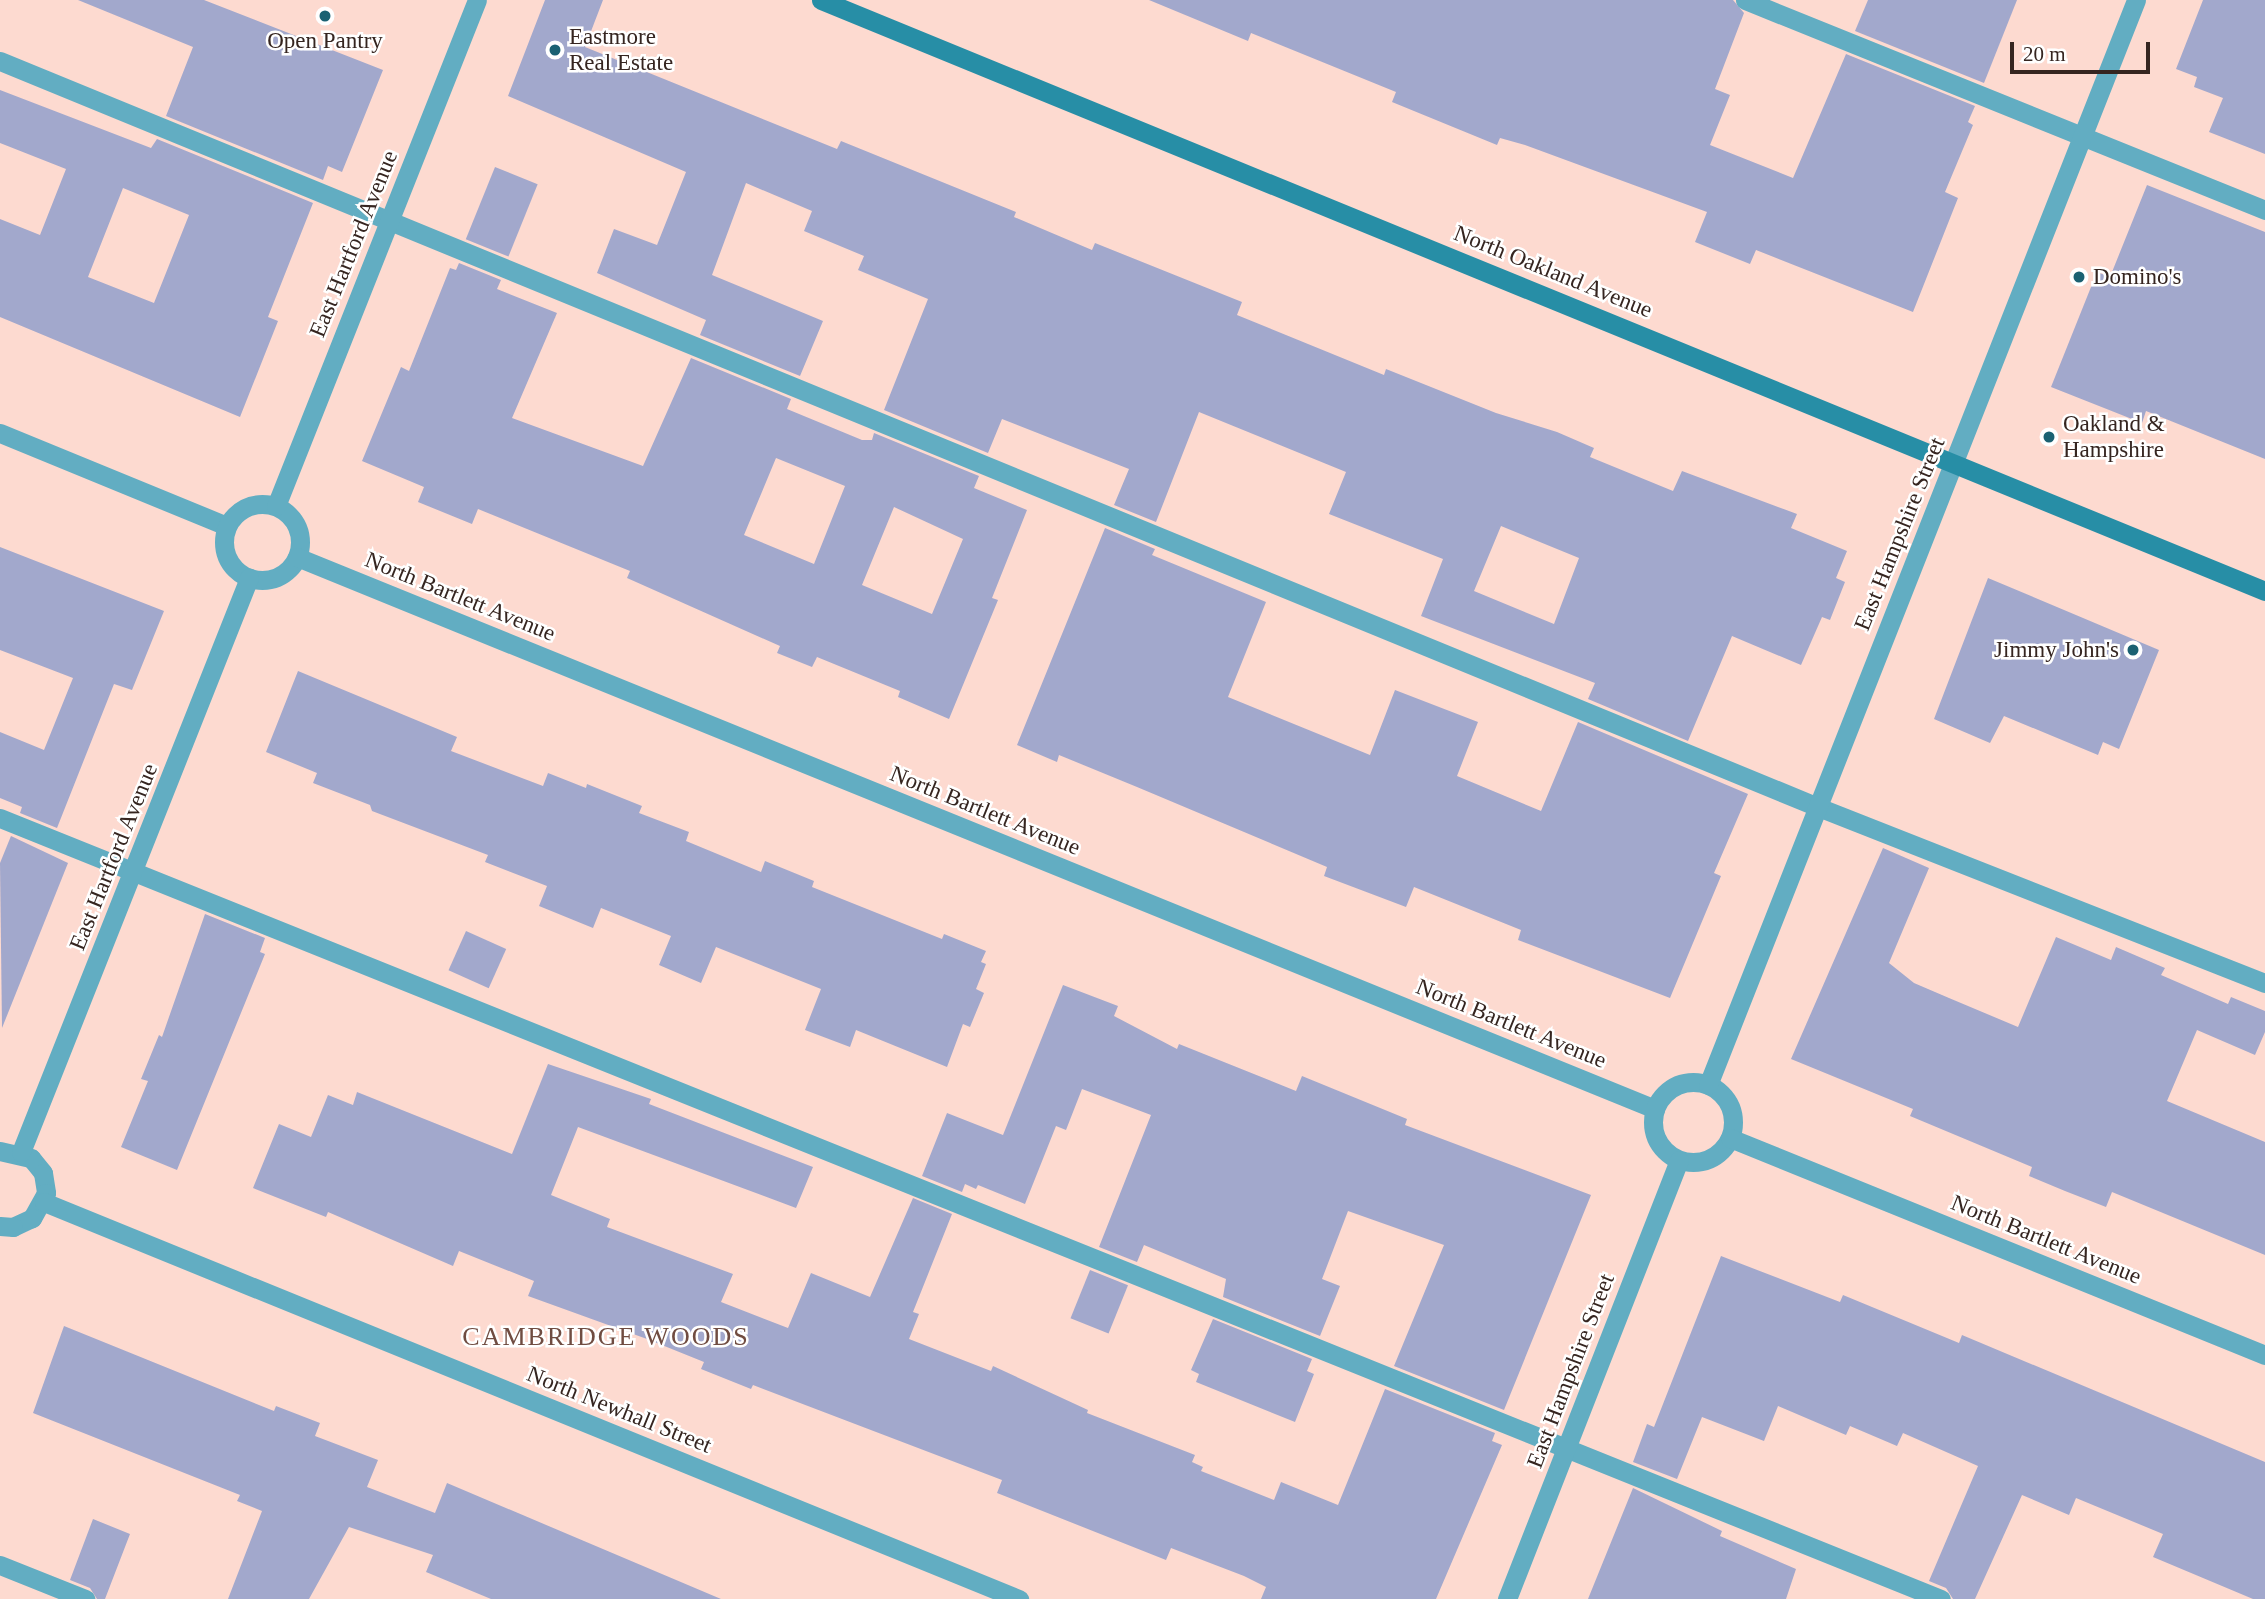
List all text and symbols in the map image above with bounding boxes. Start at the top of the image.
marker: Open Pantry [317,8,333,24]
place label: Eastmore Real Estate [569,23,673,77]
place label: Open Pantry [267,27,383,55]
scale bar [2013,28,2153,72]
marker: Eastmore Real Estate [547,42,563,58]
text: 20 m [2023,42,2066,66]
street label: East Hartford Avenue [304,146,404,342]
street label: North Oakland Avenue [1449,219,1657,325]
place label: Domino's [2093,263,2181,291]
marker: Domino's [2071,269,2087,285]
place label: Oakland & Hampshire [2063,410,2165,464]
marker: Oakland & Hampshire [2041,429,2057,445]
street label: East Hampshire Street [1849,433,1951,635]
street label: North Bartlett Avenue [360,546,560,648]
place label: Jimmy John's [1994,636,2119,664]
marker: Jimmy John's [2125,642,2141,658]
street label: East Hartford Avenue [64,759,164,955]
street label: North Bartlett Avenue [885,760,1085,862]
street label: North Bartlett Avenue [1411,973,1611,1075]
street label: North Bartlett Avenue [1946,1189,2146,1291]
street label: East Hampshire Street [1521,1270,1621,1472]
district label: CAMBRIDGE WOODS [464,1321,748,1353]
street label: North Newhall Street [523,1360,715,1460]

